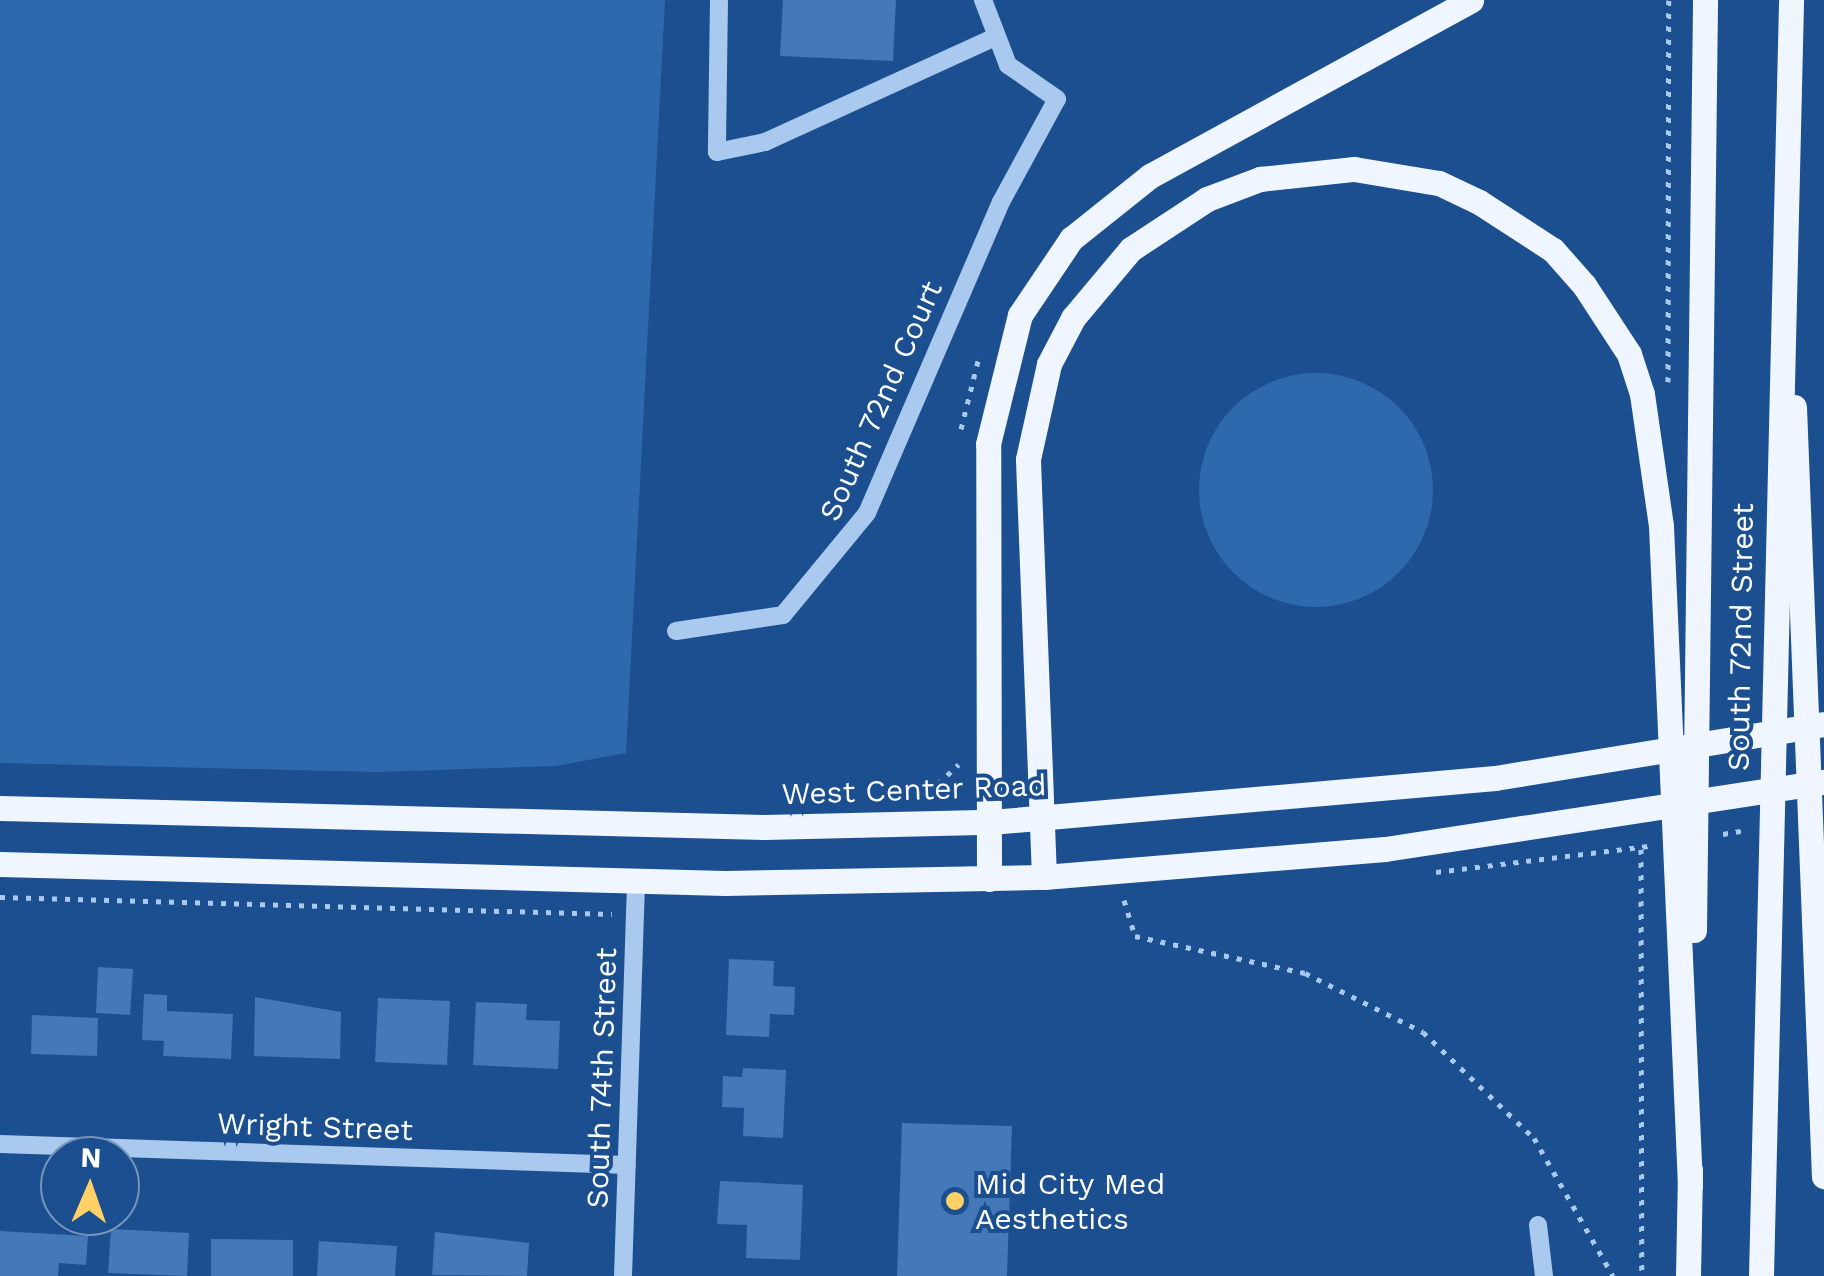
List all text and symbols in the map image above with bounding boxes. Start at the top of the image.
street label: South 72nd Court [812,275,950,527]
street label: South 72nd Street [1721,502,1761,772]
street label: West Center Road [781,767,1047,813]
street label: South 74th Street [579,946,625,1210]
street label: Wright Street [217,1106,413,1148]
north arrow [40,1136,140,1236]
text: N [80,1141,102,1174]
place label: Mid City Med Aesthetics [975,1166,1166,1236]
marker: Mid City Med Aesthetics [944,1190,966,1212]

